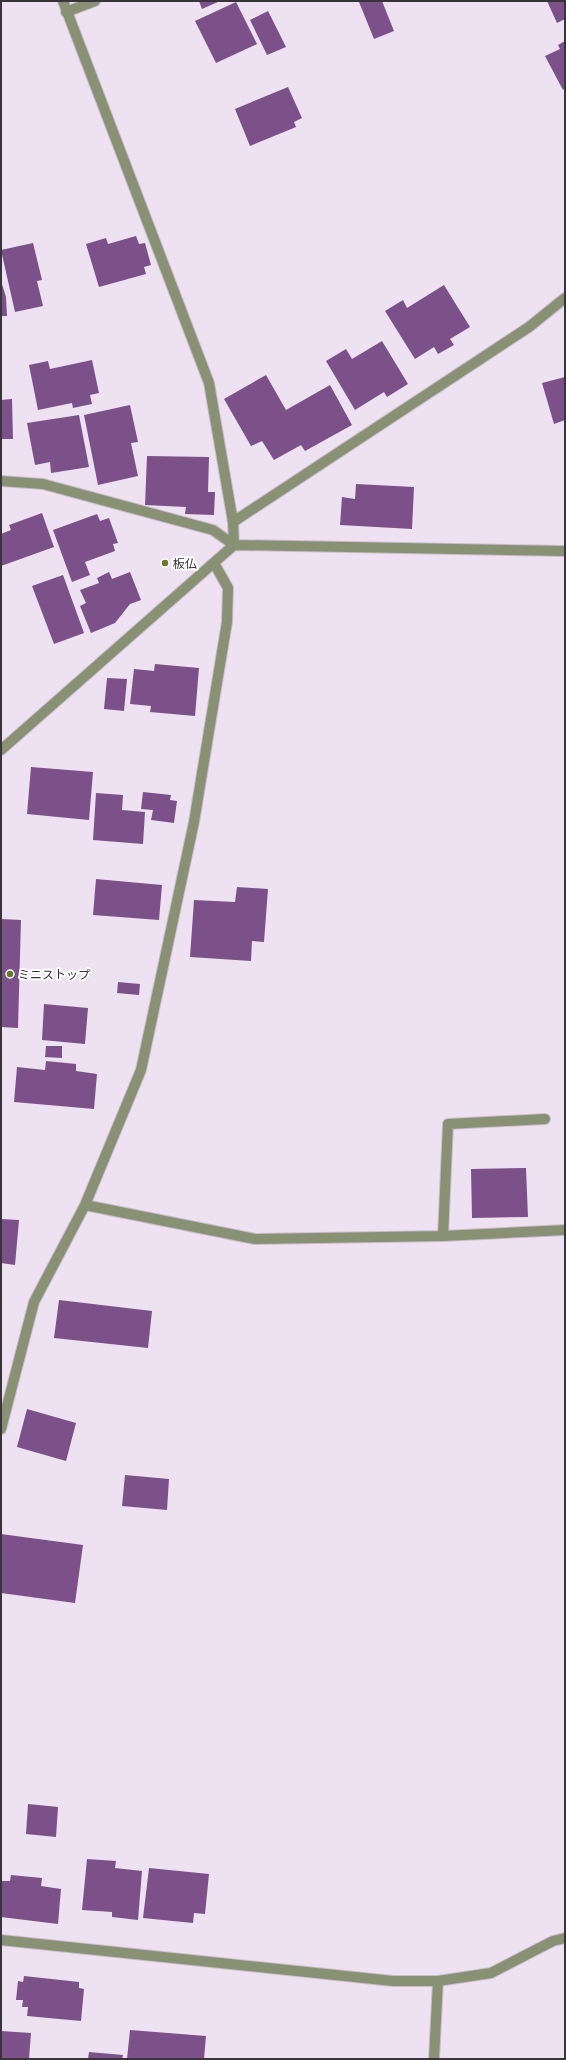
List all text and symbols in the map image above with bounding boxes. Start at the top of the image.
place label: 板仏 [173,554,197,573]
marker: 板仏 [160,558,170,568]
place label: ミニストップ [18,965,90,984]
marker: ミニストップ [5,969,15,979]

